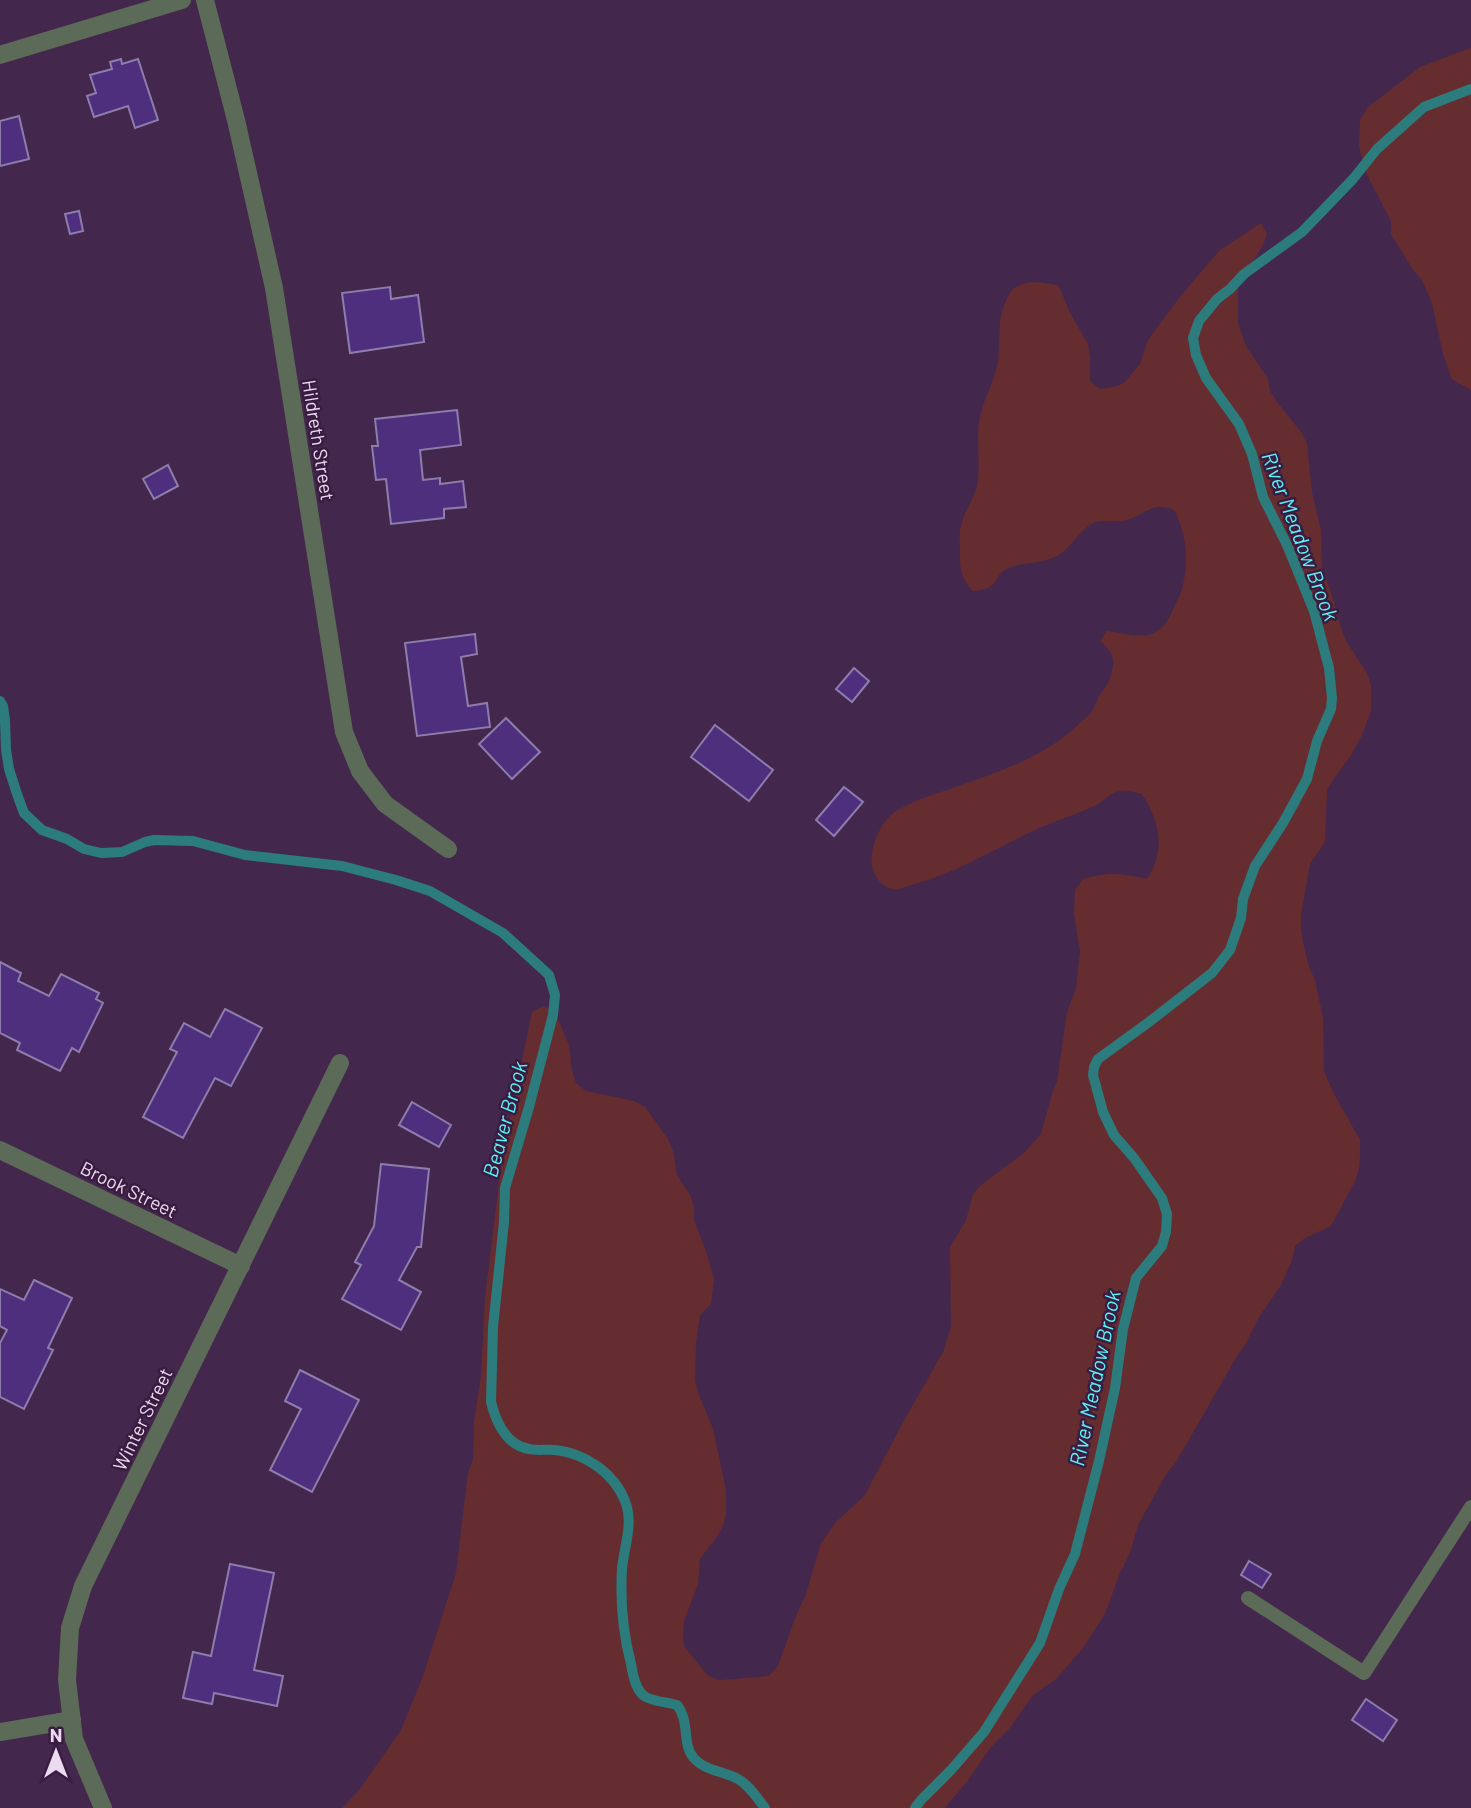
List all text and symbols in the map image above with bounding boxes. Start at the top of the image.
street label: Hildreth Street [298,378,340,502]
water label: River Meadow Brook [1257,448,1345,625]
water label: Beaver Brook [477,1058,532,1180]
street label: Brook Street [77,1156,181,1222]
water label: River Meadow Brook [1063,1287,1125,1468]
street label: Winter Street [107,1364,177,1474]
north arrow [21,1717,91,1787]
text: N [50,1723,62,1746]

